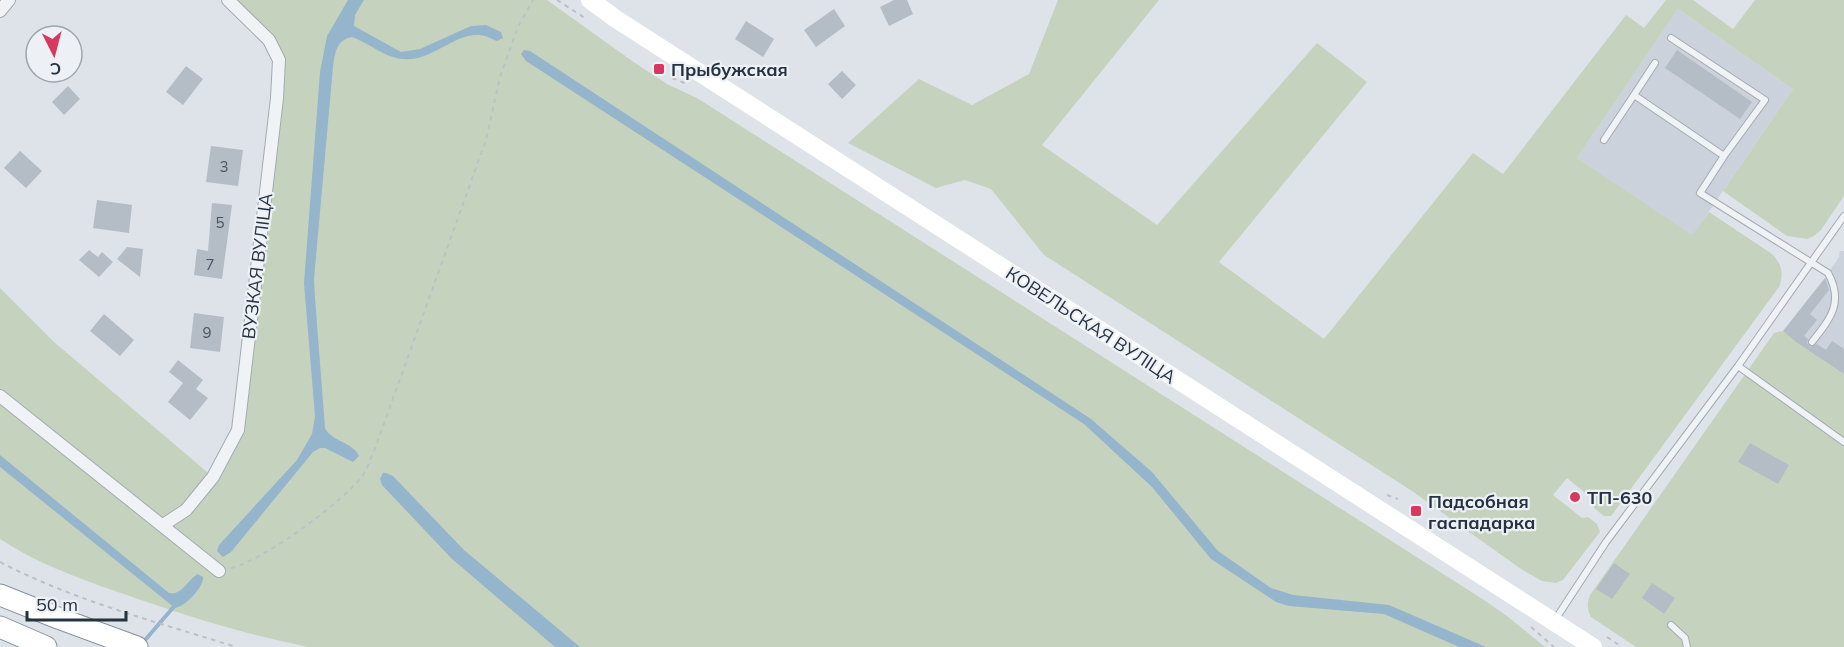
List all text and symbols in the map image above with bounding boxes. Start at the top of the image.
north arrow [24,24,84,84]
text: С [49,58,62,79]
place label: Прыбужская [671,58,788,81]
marker: Прыбужская [652,62,666,76]
house number: 3 [219,157,229,176]
street label: ВУЗКАЯ ВУЛІЦА [237,192,277,340]
house number: 5 [215,213,225,232]
house number: 7 [205,255,215,274]
street label: КОВЕЛЬСКАЯ ВУЛІЦА [1002,261,1180,389]
house number: 9 [202,323,212,342]
place label: ТП-630 [1587,486,1653,509]
place label: Падсобная гаспадарка [1428,490,1536,534]
marker: ТП-630 [1568,490,1582,504]
marker: Падсобная гаспадарка [1409,504,1423,518]
scale bar [27,584,126,622]
text: 50 m [36,593,78,616]

